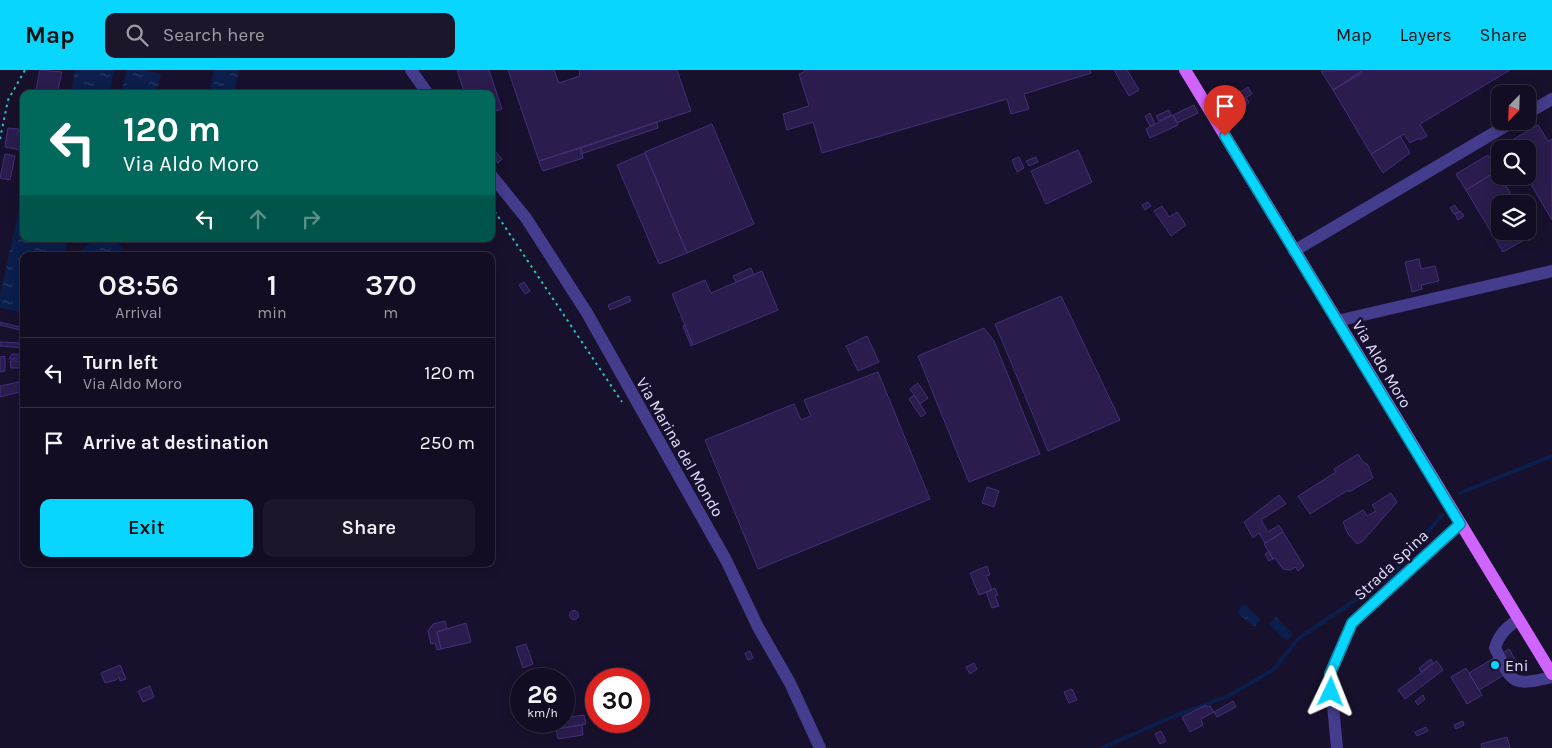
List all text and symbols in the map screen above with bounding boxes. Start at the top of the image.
search box [105,13,455,58]
text: Map [25,21,75,49]
icon: search [123,21,151,49]
text: Search here [163,24,265,46]
text: Map [1336,24,1372,46]
text: Layers [1400,24,1452,46]
text: Share [1480,24,1527,46]
pin [1204,85,1246,136]
north arrow [1491,85,1536,130]
map controls [1491,85,1536,240]
icon: arrive [1211,92,1239,120]
text: 120 m [123,109,221,150]
icon: left [40,110,105,175]
button: search [1491,140,1536,185]
text: Via Aldo Moro [123,151,259,177]
button: layers [1491,195,1536,240]
icon: left [191,205,219,233]
icon: ahead [244,205,272,233]
icon: right [297,205,325,233]
text: 08:56 [98,267,179,303]
text: 1 [267,267,277,303]
text: 370 [365,267,417,303]
text: Arrival [115,303,162,322]
text: min [257,303,287,322]
text: m [383,303,398,322]
street label: Via Aldo Moro [1348,317,1416,411]
text: Turn left [83,352,158,374]
icon: left [40,359,68,387]
text: 120 m [424,362,475,384]
text: Via Aldo Moro [83,374,182,393]
street label: Via Marina del Mondo [632,374,728,520]
icon: arrive [40,429,68,457]
text: Arrive at destination [83,432,269,454]
text: 250 m [420,432,475,454]
button: Exit [40,499,253,557]
button: Share [263,499,475,557]
street label: Strada Spina [1350,526,1432,604]
place label: Eni [1505,656,1528,675]
marker: Eni [1489,659,1501,671]
position arrow [1304,665,1356,717]
speed limit sign: 30 [585,668,650,733]
text: 26 [527,680,558,709]
text: km/h [527,706,558,720]

